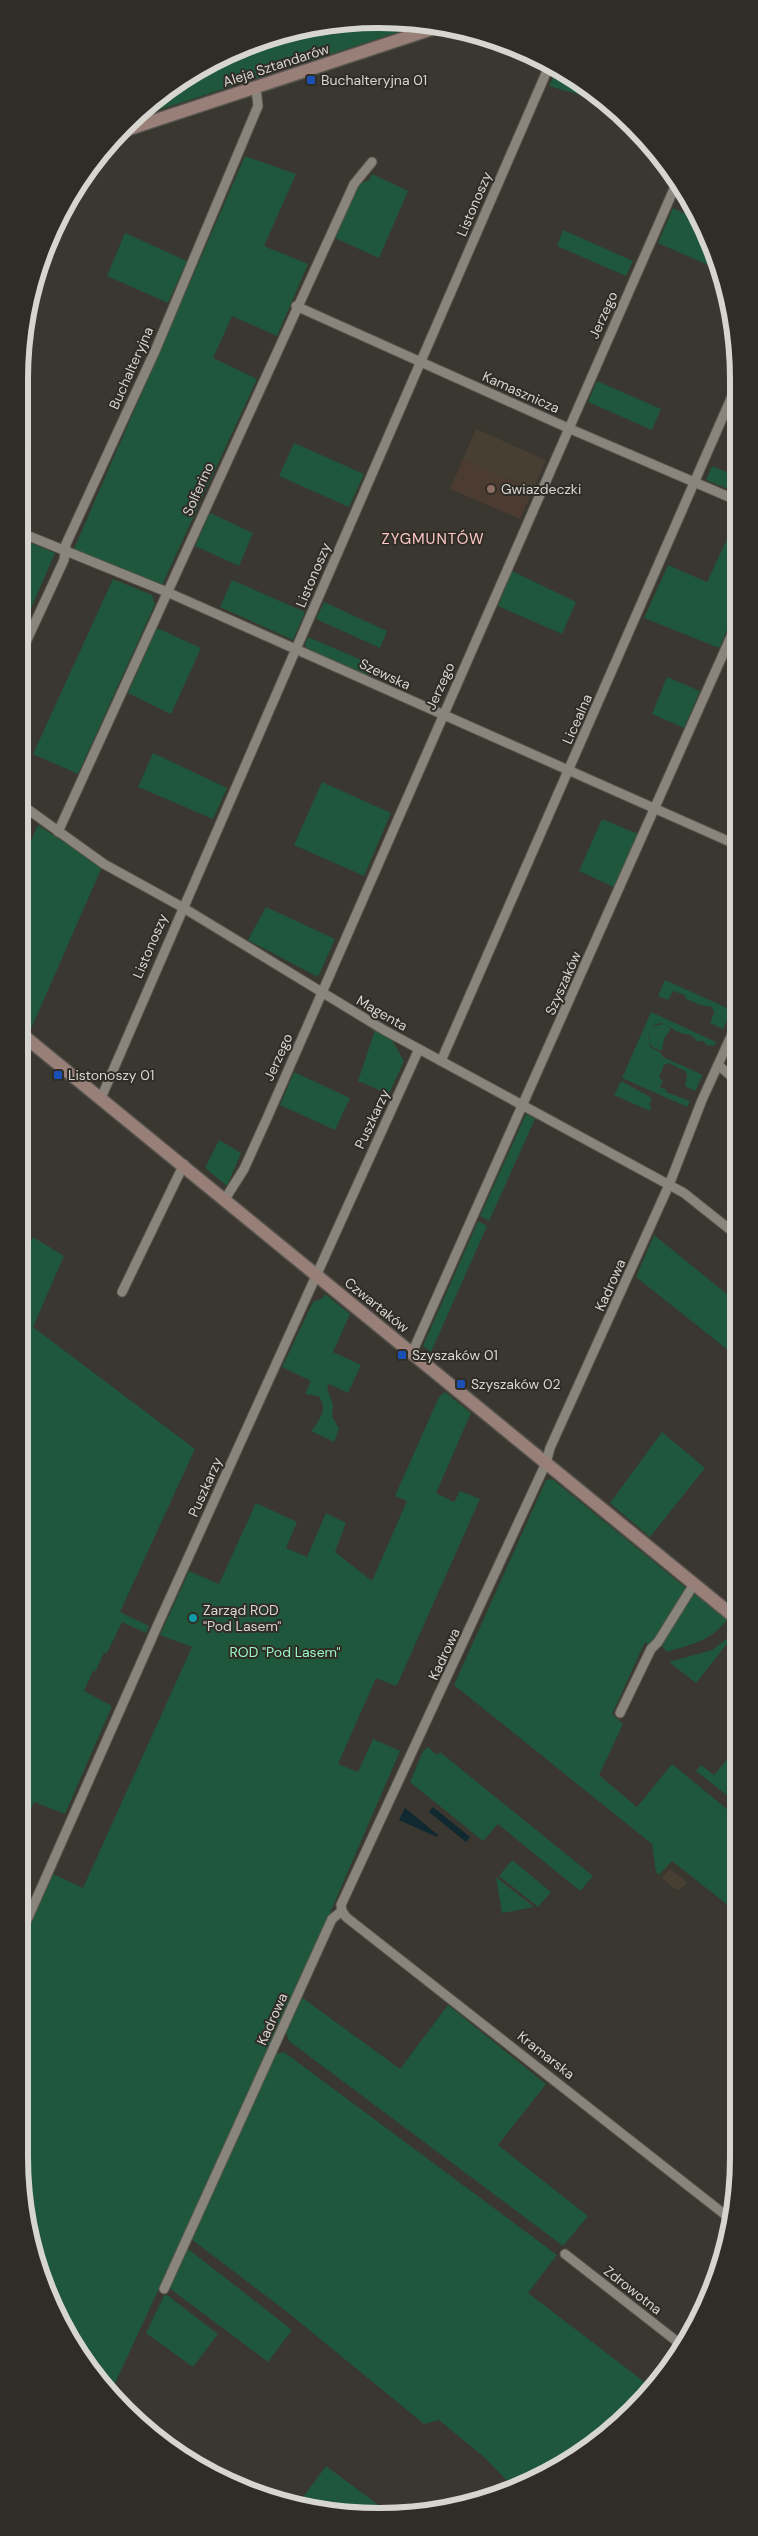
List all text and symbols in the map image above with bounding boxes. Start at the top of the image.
street label: Aleja Sztandarów [221,39,332,91]
place label: Buchalteryjna 01 [321,71,427,89]
marker: Buchalteryjna 01 [305,74,317,86]
street label: Listonoszy [452,169,496,239]
street label: Jerzego [585,288,621,342]
street label: Buchalteryjna [105,324,157,412]
street label: Kamasznicza [480,367,562,417]
street label: Solferino [178,459,218,519]
place label: Gwiazdeczki [501,480,581,498]
marker: Gwiazdeczki [485,483,497,495]
district label: ZYGMUNTÓW [382,529,484,549]
street label: Listonoszy [291,540,335,610]
street label: Szewska [356,654,414,694]
street label: Jerzego [422,659,458,713]
street label: Licealna [558,691,596,747]
street label: Listonoszy [128,911,172,981]
street label: Szyszaków [541,948,585,1018]
street label: Magenta [353,991,411,1035]
street label: Jerzego [260,1030,296,1084]
place label: Listonoszy 01 [68,1066,154,1084]
marker: Listonoszy 01 [52,1069,64,1081]
street label: Puszkarzy [350,1086,394,1152]
street label: Kadrowa [591,1256,629,1314]
street label: Czwartaków [341,1273,413,1337]
place label: Szyszaków 01 [412,1346,498,1364]
marker: Szyszaków 01 [396,1349,408,1361]
place label: Szyszaków 02 [471,1375,560,1393]
marker: Szyszaków 02 [455,1378,467,1390]
street label: Puszkarzy [184,1454,226,1520]
place label: Zarząd ROD "Pod Lasem" [203,1601,281,1635]
marker: Zarząd ROD "Pod Lasem" [187,1612,199,1624]
street label: Kadrowa [424,1625,464,1683]
park label: ROD "Pod Lasem" [230,1643,340,1661]
street label: Kadrowa [253,1990,291,2048]
street label: Kramarska [514,2027,578,2083]
street label: Zdrowotna [600,2262,666,2318]

